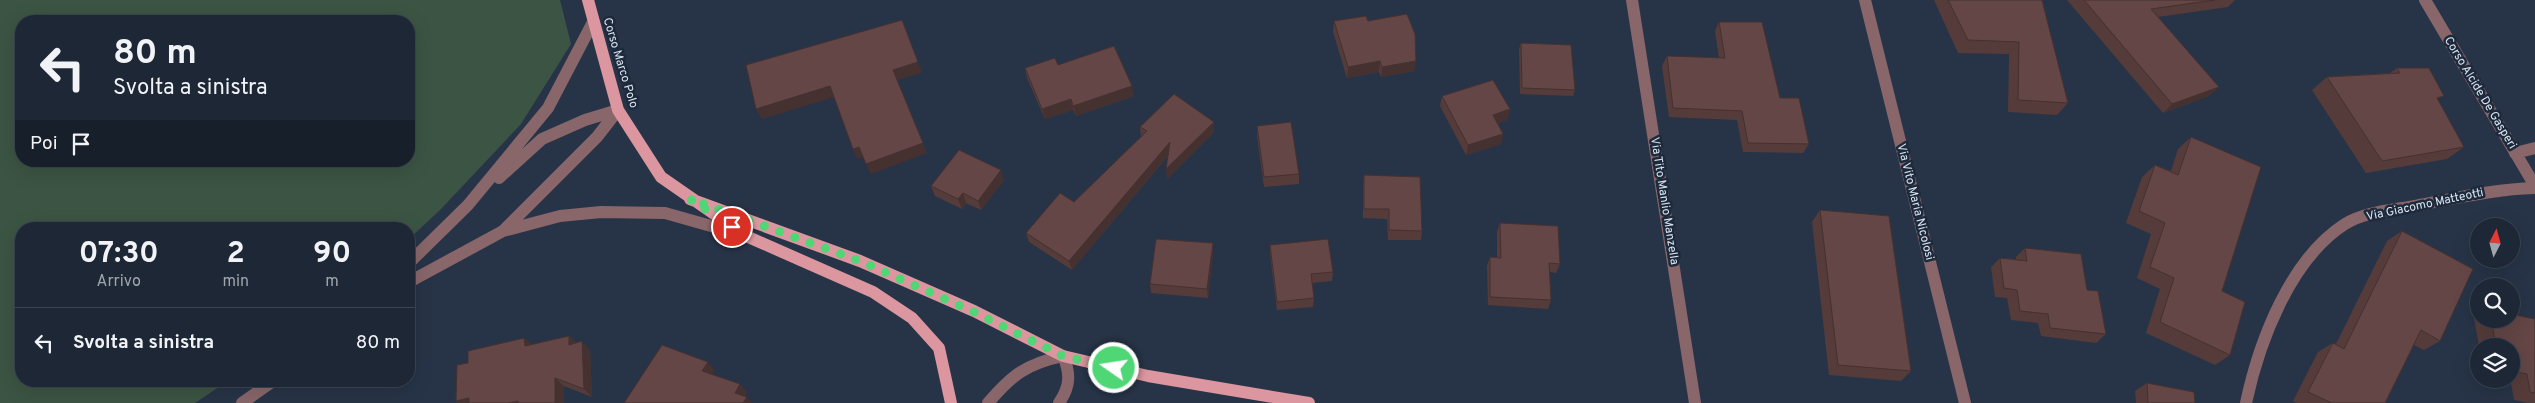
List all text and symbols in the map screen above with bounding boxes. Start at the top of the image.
street label: Corso Marco Polo [599,16,641,111]
text: 80 m [113,32,197,76]
street label: Corso Alcide De Gasperi [2440,34,2520,152]
icon: left [30,35,95,100]
text: Svolta a sinistra [113,75,268,102]
icon: arrive [67,130,95,158]
text: Poi [30,132,57,156]
street label: Via Tito Manlio Manzella [1646,136,1682,266]
street label: Via Vito Maria Nicolosi [1893,142,1937,262]
street label: Via Giacomo Matteotti [2365,185,2485,225]
pin [711,206,753,248]
icon: arrive [718,213,746,241]
north arrow [2470,218,2520,268]
map controls [2470,218,2520,388]
text: 07:30 [79,236,159,273]
text: 2 [227,236,245,273]
text: 90 [313,236,351,273]
text: Arrivo [97,272,141,292]
text: min [222,272,249,292]
text: m [325,272,339,292]
button: search [2470,278,2520,328]
icon: left [30,329,58,357]
text: Svolta a sinistra [73,331,214,355]
text: 80 m [356,331,400,355]
button: layers [2470,338,2520,388]
position arrow [1087,341,1139,393]

